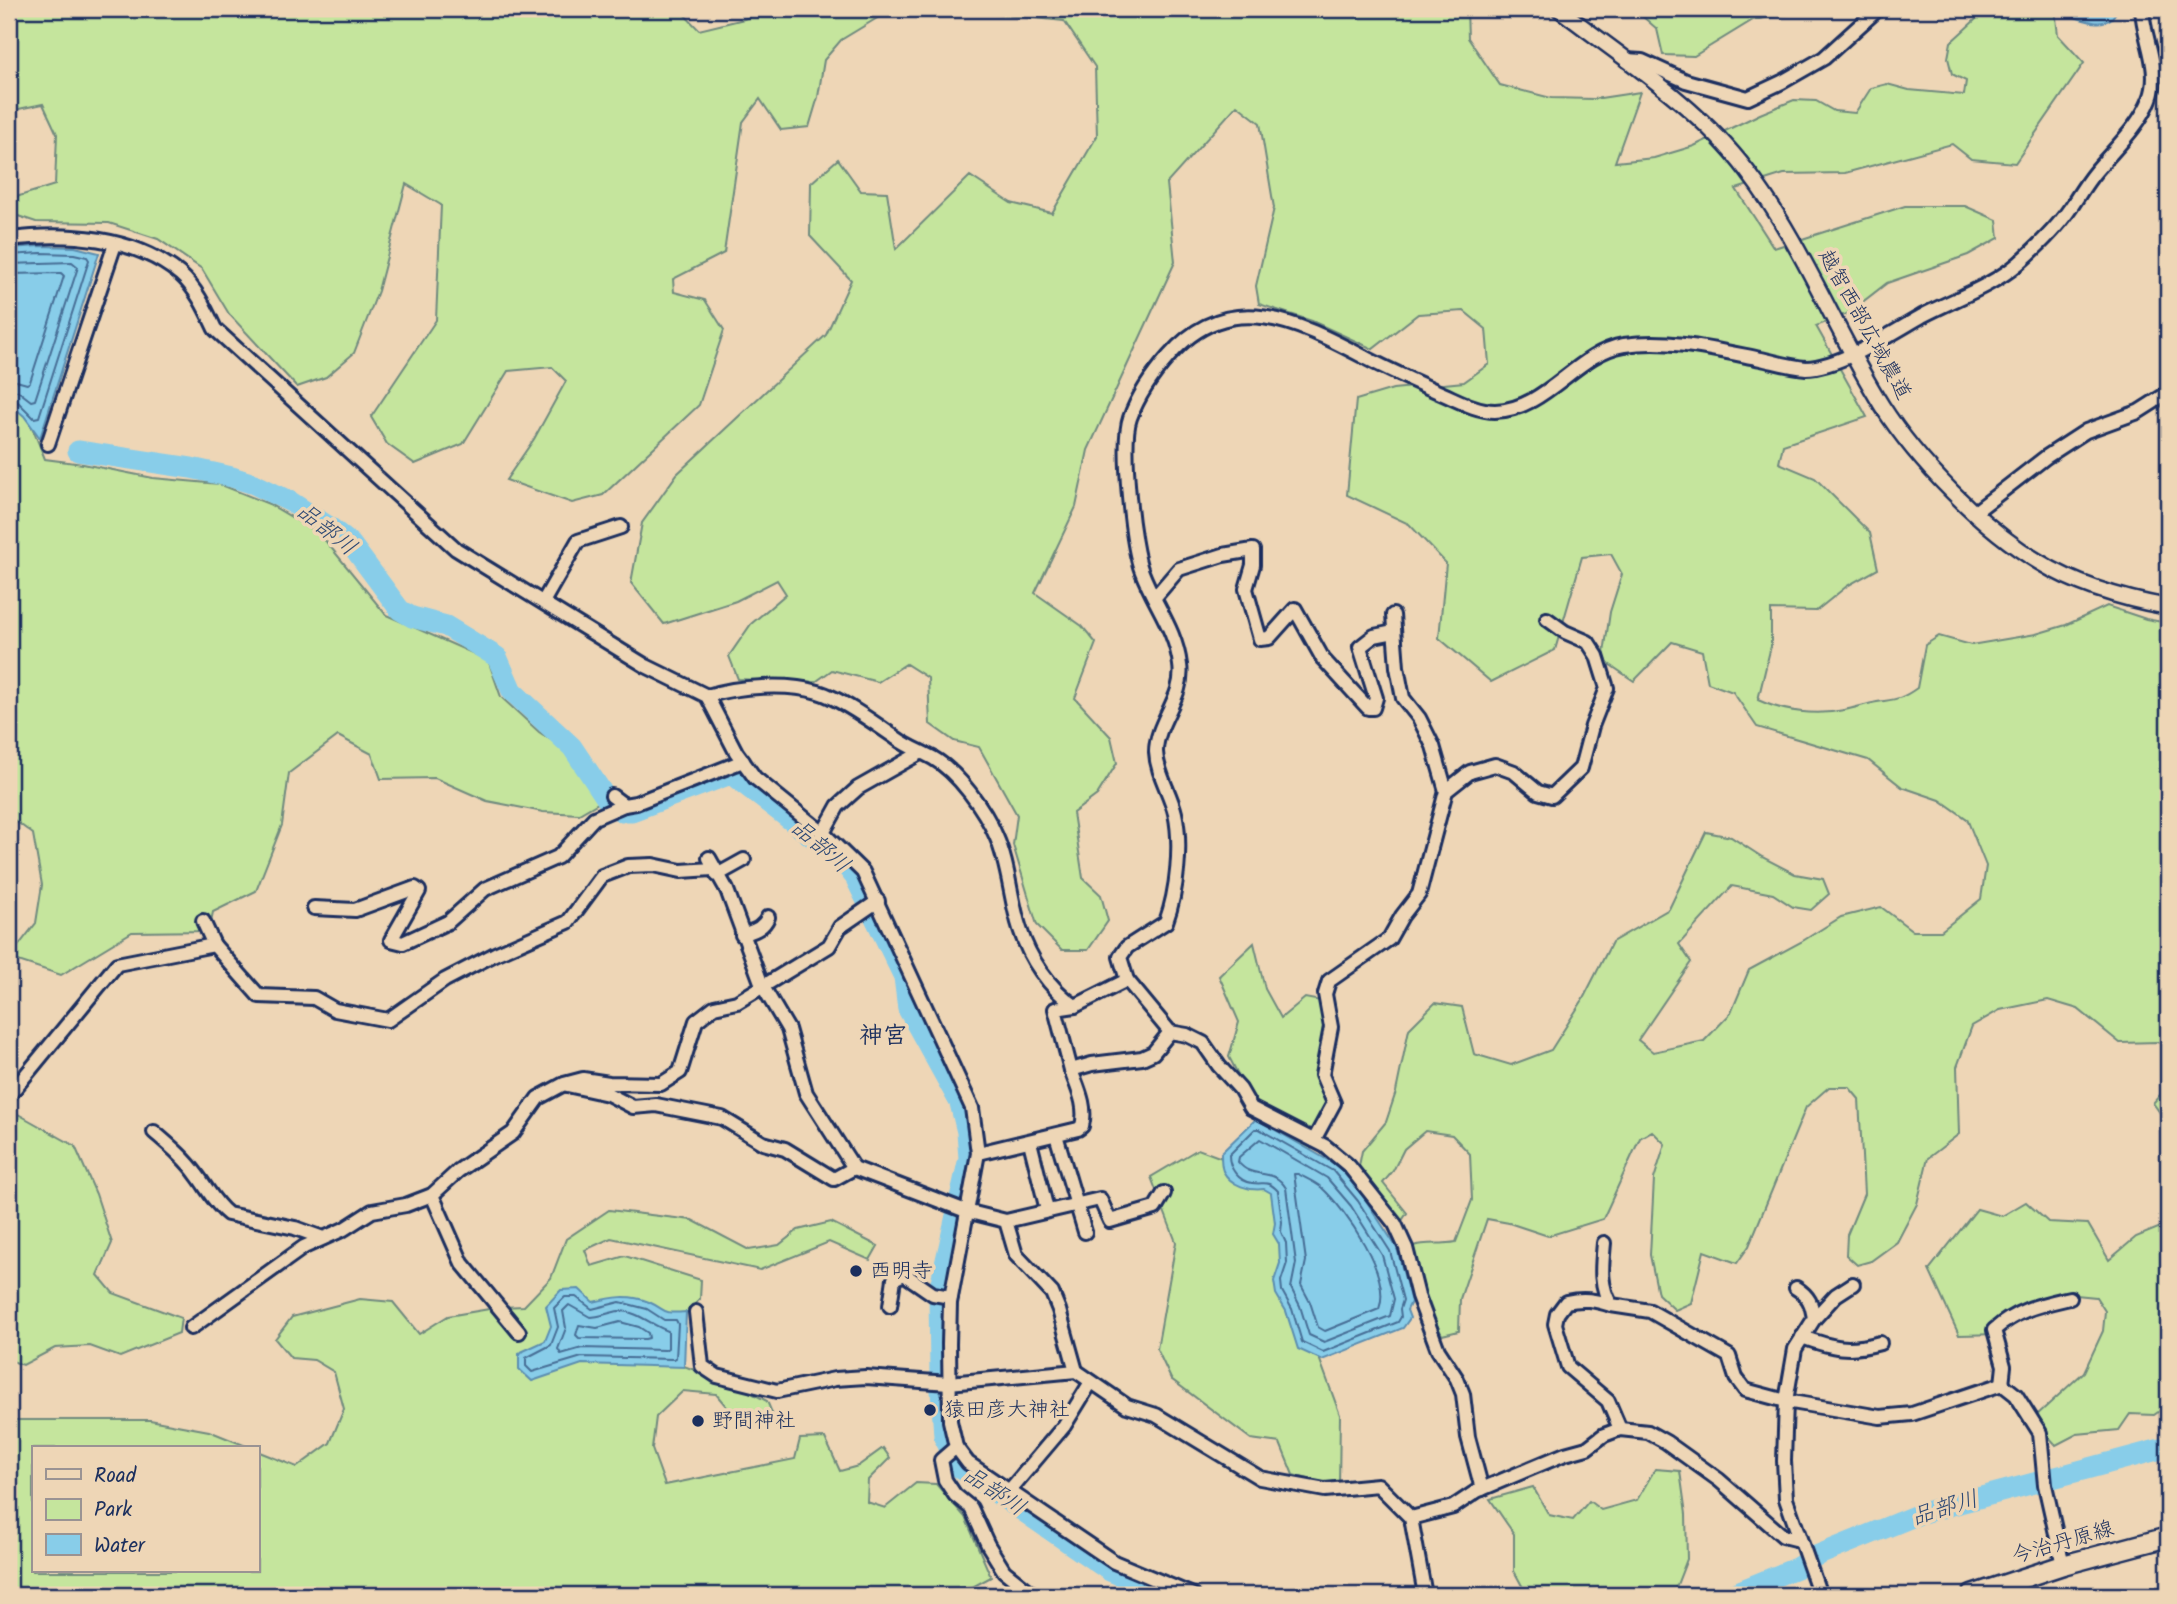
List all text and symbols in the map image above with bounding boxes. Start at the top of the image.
street label: 越智西部広域農道 [1809,244,1919,406]
water label: 品部川 [288,494,364,566]
water label: 品部川 [782,811,858,883]
district label: 神宮 [859,1017,907,1056]
place label: 西明寺 [870,1255,933,1288]
marker: 西明寺 [848,1263,864,1279]
place label: 猿田彦大神社 [944,1394,1070,1427]
marker: 猿田彦大神社 [922,1402,938,1418]
place label: 野間神社 [712,1405,796,1438]
marker: 野間神社 [690,1413,706,1429]
legend [32,1446,259,1572]
water label: 品部川 [955,1458,1033,1526]
text: Road [94,1460,137,1493]
water label: 品部川 [1907,1482,1983,1536]
text: Park [94,1494,132,1527]
street label: 今治丹原線 [2008,1513,2118,1573]
text: Water [94,1530,146,1563]

